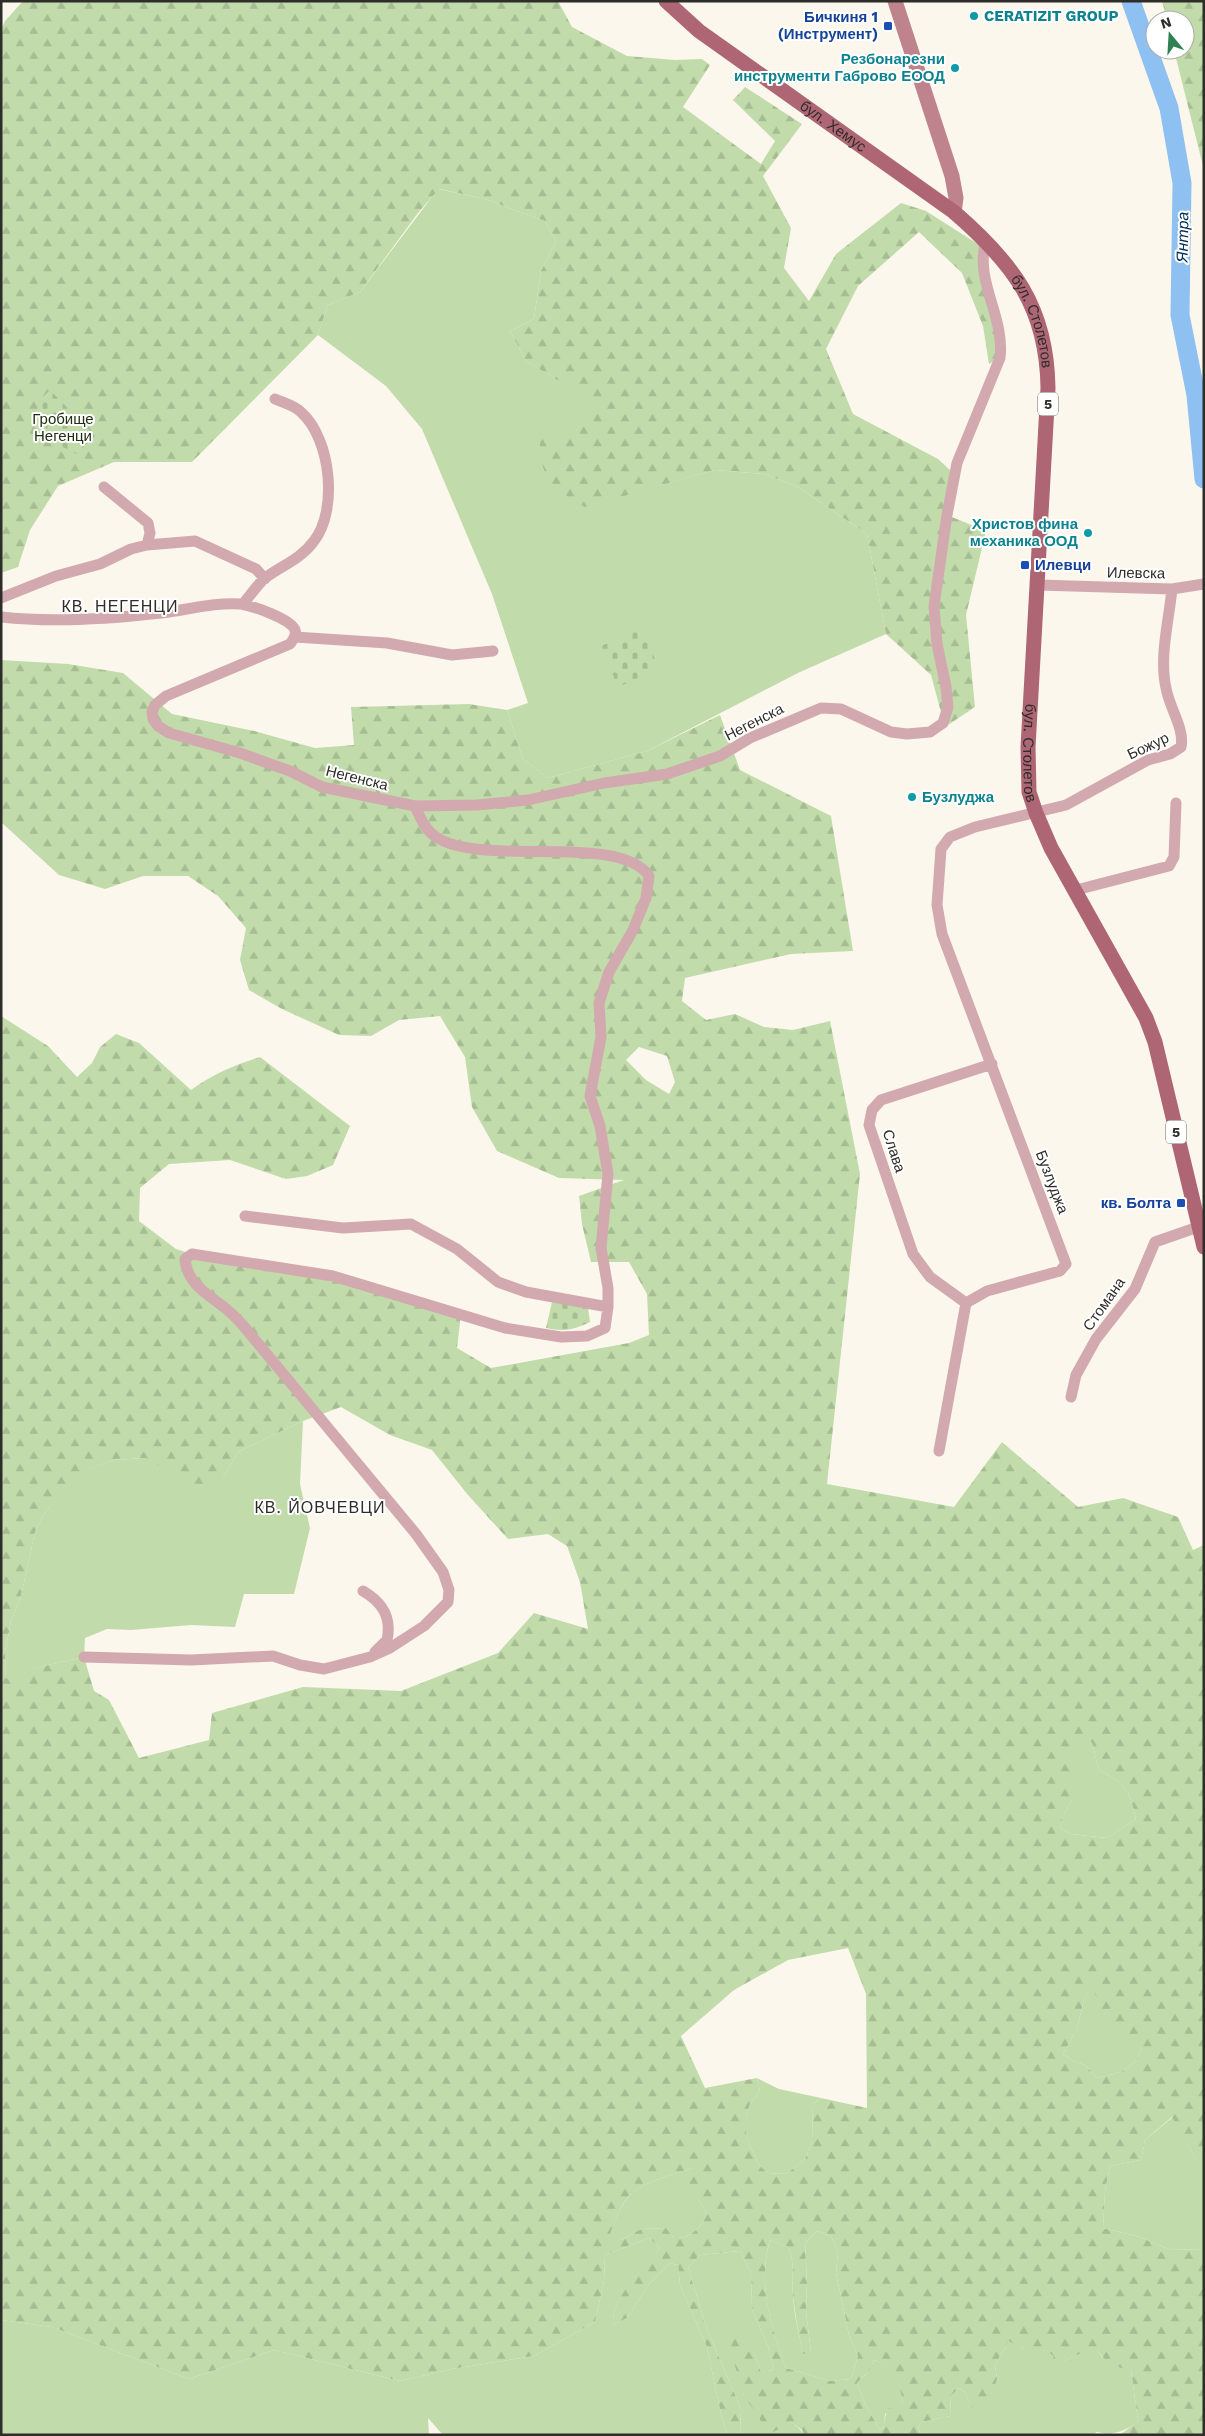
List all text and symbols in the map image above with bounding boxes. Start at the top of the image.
place label: CERATIZIT GROUP [984,7,1118,25]
place label: Бичкиня 1 (Инструмент) [778,8,878,43]
marker: CERATIZIT GROUP [968,10,980,22]
north arrow [1145,10,1195,60]
text: N [1159,13,1173,32]
marker: Бичкиня 1 (Инструмент) [882,20,894,32]
place label: Резбонарезни инструменти Габрово ЕООД [734,50,945,85]
marker: Резбонарезни инструменти Габрово ЕООД [949,62,961,74]
street label: бул. Хемус [796,97,870,156]
water label: Янтра [1173,211,1192,263]
street label: бул. Столетов [1007,271,1056,369]
road number: 5 [1038,392,1058,416]
park label: Гробище Негенци [32,410,94,445]
place label: Христов фина механика ООД [970,515,1079,550]
marker: Христов фина механика ООД [1082,527,1094,539]
place label: Илевци [1035,556,1091,574]
marker: Илевци [1019,559,1031,571]
street label: Илевска [1107,563,1166,583]
district label: КВ. НЕГЕНЦИ [61,597,179,616]
street label: Негенска [722,699,787,744]
street label: бул. Столетов [1019,703,1041,805]
street label: Божур [1124,729,1172,763]
street label: Негенска [324,762,391,795]
place label: Бузлуджа [922,788,995,806]
marker: Бузлуджа [906,791,918,803]
road number: 5 [1166,1120,1186,1144]
street label: Слава [879,1127,910,1175]
street label: Бузлуджа [1032,1148,1073,1217]
place label: кв. Болта [1101,1194,1172,1212]
marker: кв. Болта [1175,1197,1187,1209]
street label: Стомана [1079,1273,1129,1334]
district label: КВ. ЙОВЧЕВЦИ [255,1498,385,1517]

